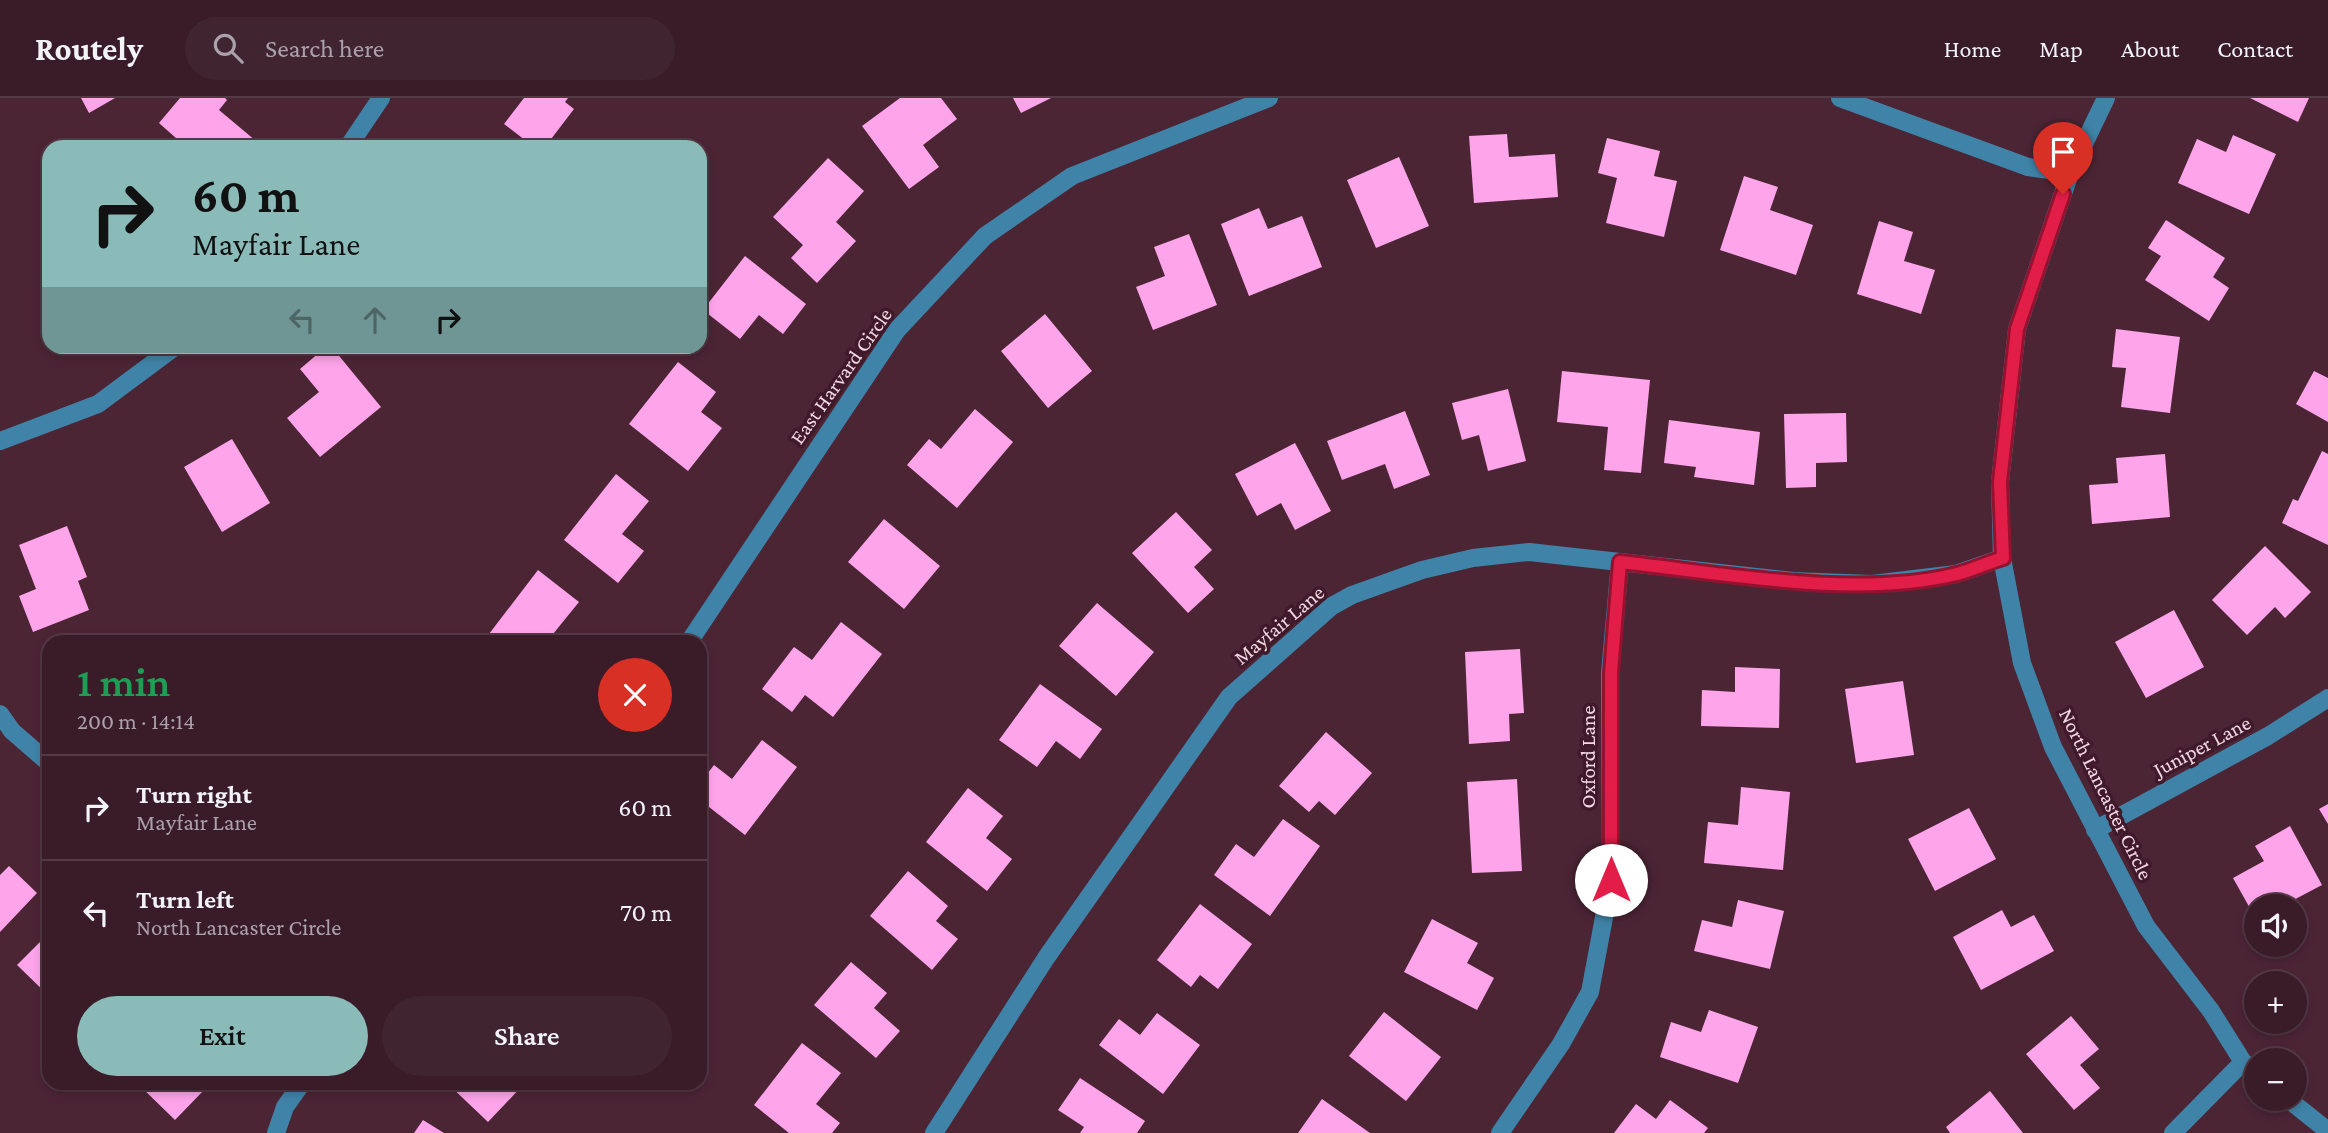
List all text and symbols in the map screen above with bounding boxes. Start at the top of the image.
search box [185,17,675,80]
icon: search [209,29,247,67]
text: Routely [35,30,143,67]
text: Search here [265,34,384,63]
text: Home [1944,35,2001,62]
text: Map [2039,35,2083,62]
text: About [2121,35,2179,62]
text: Contact [2217,35,2293,62]
pin [2033,122,2093,194]
icon: arrive [2044,133,2082,171]
icon: right [77,168,168,259]
text: 60 m [192,168,299,223]
text: Mayfair Lane [192,226,360,262]
icon: left [283,301,321,339]
icon: ahead [356,301,394,339]
icon: right [429,301,467,339]
street label: East Harvard Circle [785,303,897,449]
street label: Mayfair Lane [1229,580,1329,670]
text: 1 min [77,658,170,705]
button: close [598,658,672,732]
street label: North Lancaster Circle [2054,704,2158,884]
street label: Oxford Lane [1576,705,1600,809]
text: 200 m · 14:14 [77,708,195,734]
street label: Juniper Lane [2148,710,2255,783]
text: Turn right [136,780,252,809]
icon: right [77,789,115,827]
text: 60 m [618,793,672,822]
text: Mayfair Lane [136,809,257,835]
position arrow [1574,843,1648,917]
text: Turn left [136,885,234,914]
icon: left [77,894,115,932]
map controls [2244,894,2307,1111]
button: sound [2244,894,2307,957]
text: 70 m [620,898,672,927]
text: North Lancaster Circle [136,914,341,940]
button: + [2244,971,2307,1034]
button: Exit [77,996,368,1076]
button: Share [382,996,672,1076]
button: − [2244,1048,2307,1111]

